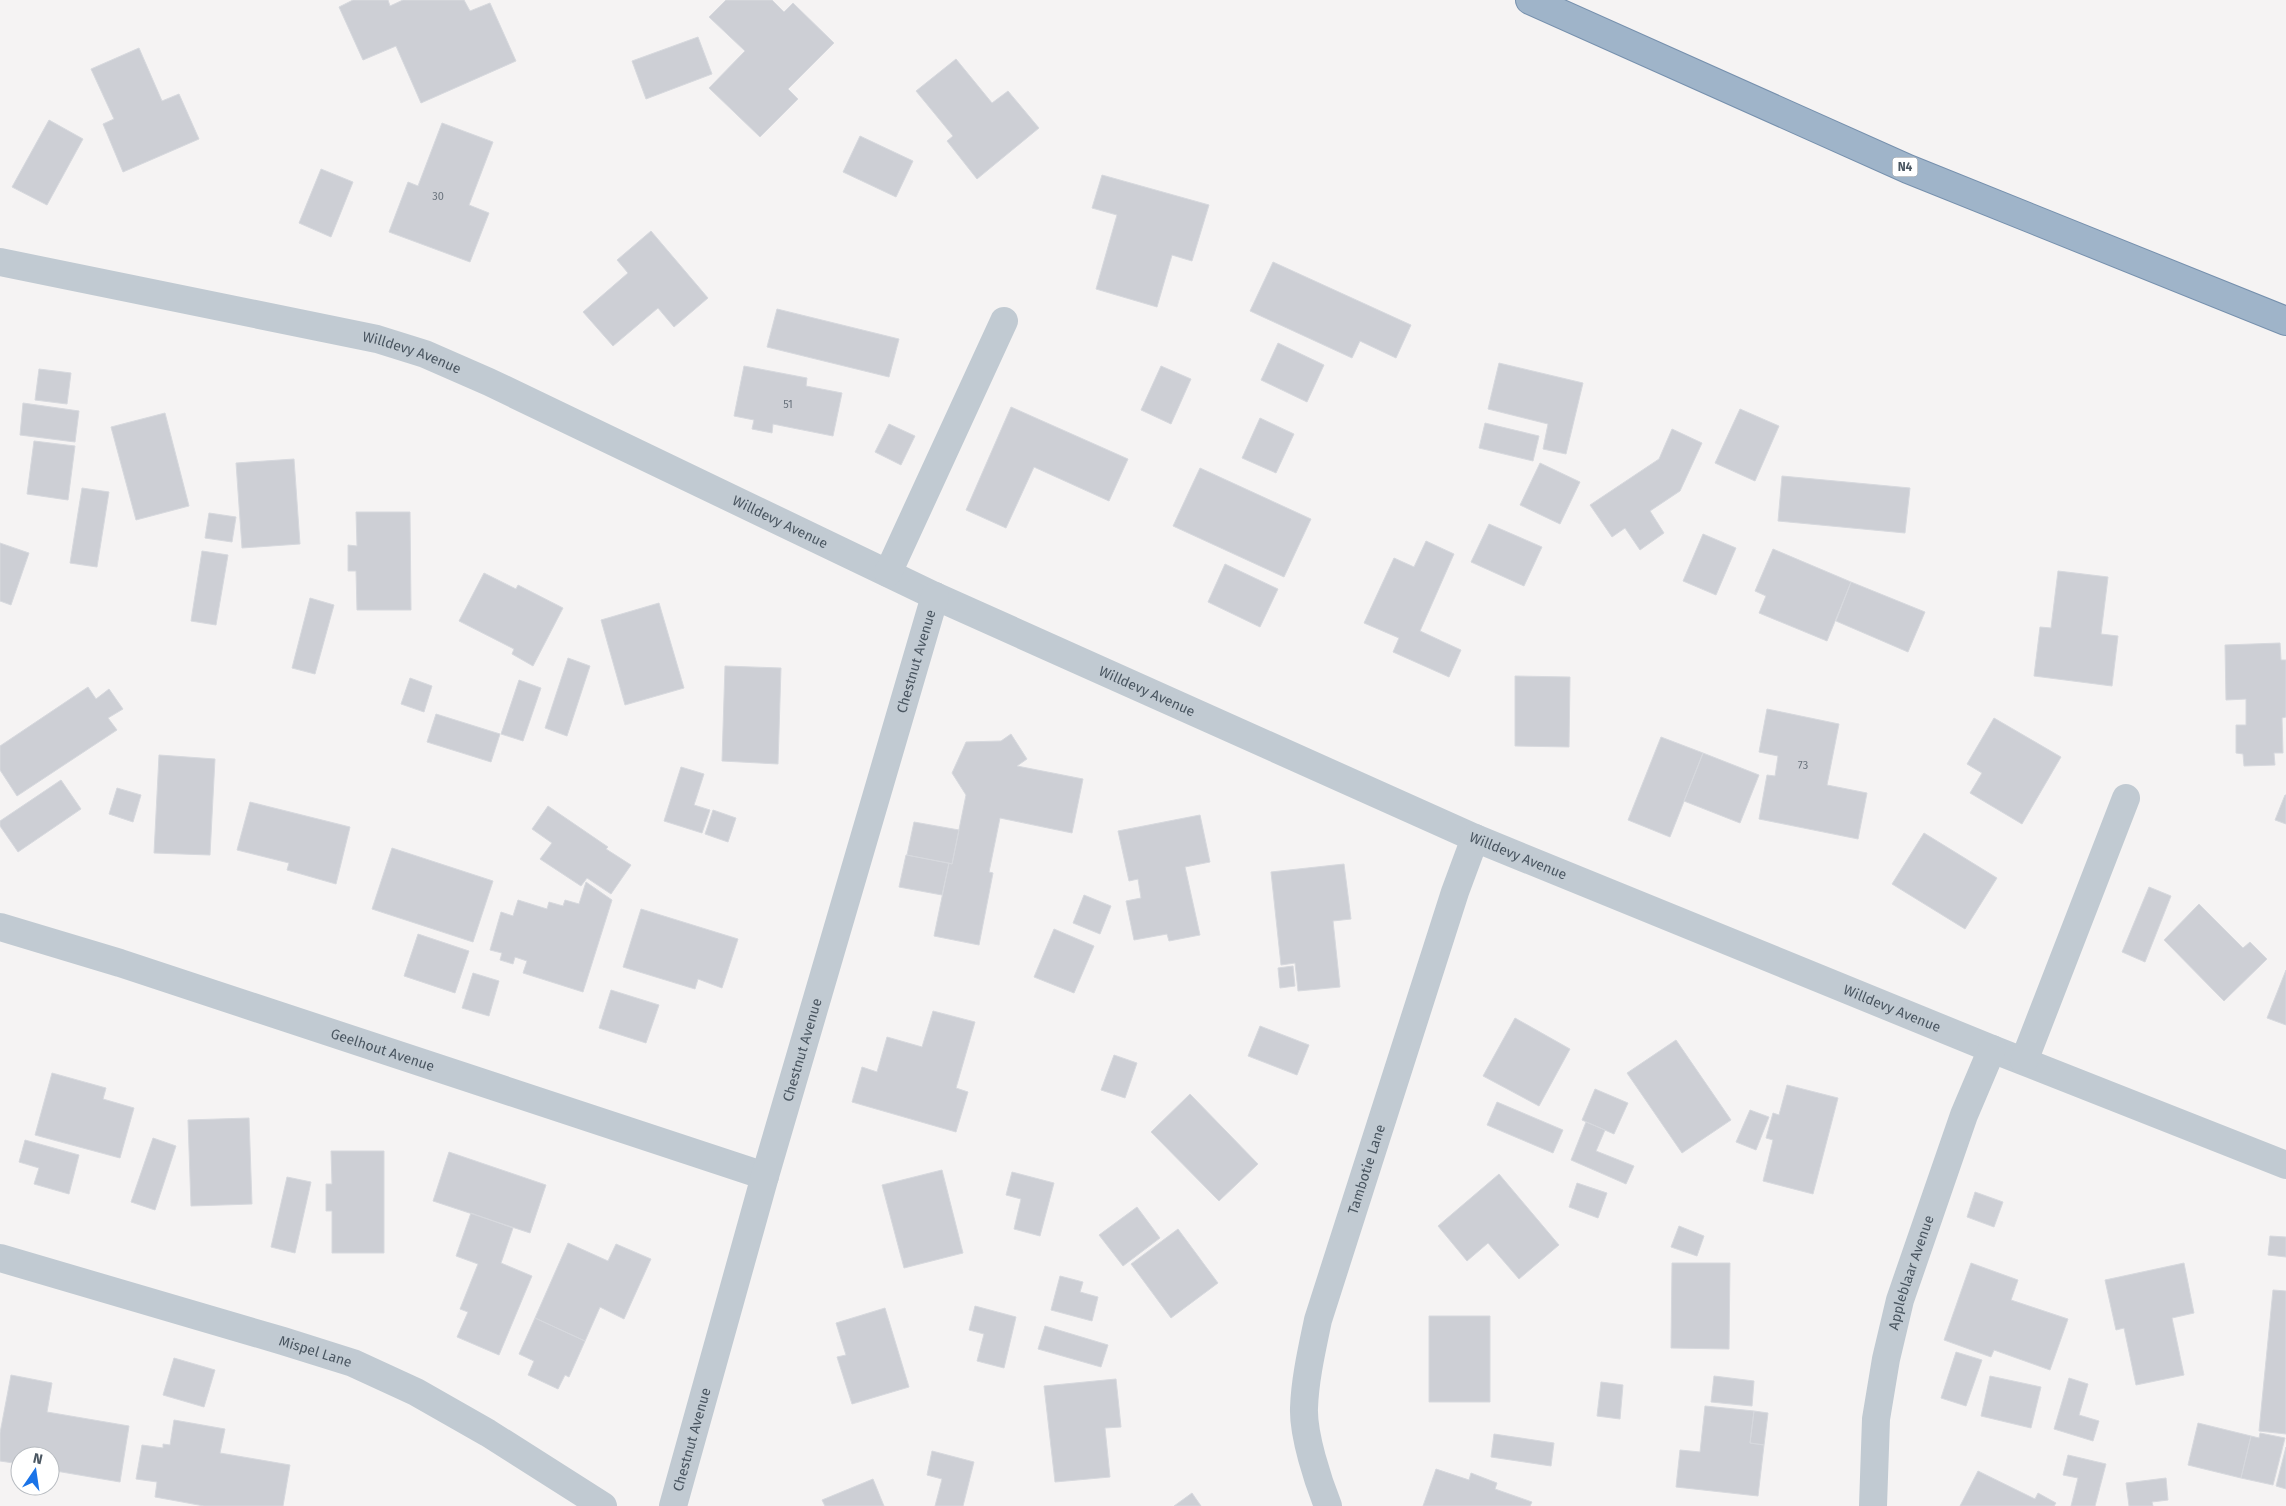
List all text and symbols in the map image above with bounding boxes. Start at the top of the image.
road number: N4 [1892,158,1918,176]
house number: 30 [432,190,444,203]
street label: Willdevy Avenue [361,328,464,377]
house number: 51 [783,398,793,411]
street label: Willdevy Avenue [730,492,831,552]
street label: Chestnut Avenue [893,608,939,715]
street label: Willdevy Avenue [1096,662,1198,720]
house number: 73 [1798,759,1808,772]
street label: Willdevy Avenue [1467,828,1569,883]
street label: Willdevy Avenue [1841,981,1943,1036]
street label: Chestnut Avenue [779,996,825,1104]
street label: Geelhout Avenue [329,1025,437,1075]
street label: Tambotie Lane [1344,1122,1389,1216]
street label: Appleblaar Avenue [1885,1213,1937,1331]
street label: Mispel Lane [277,1332,354,1371]
street label: Chestnut Avenue [669,1386,714,1493]
north arrow [10,1446,60,1496]
text: N [31,1449,44,1468]

